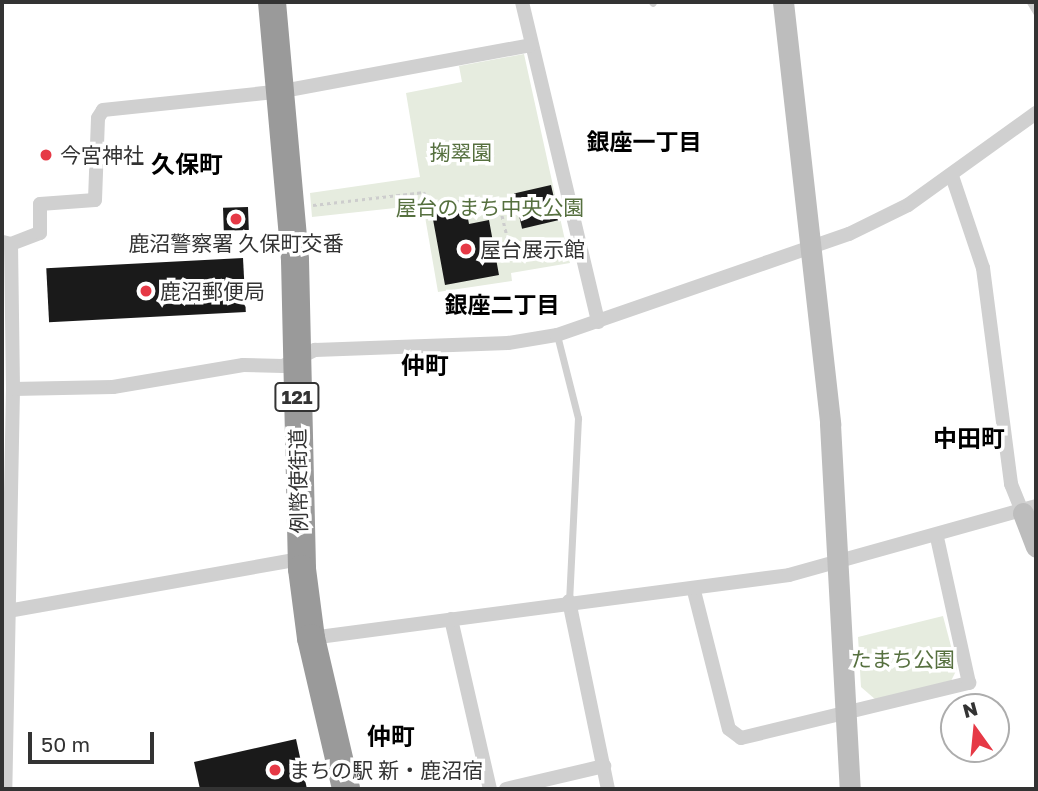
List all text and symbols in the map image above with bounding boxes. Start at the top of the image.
district label: 銀座一丁目 [587,127,701,155]
park label: 掬翠園 [430,139,492,165]
place label: 今宮神社 [60,142,144,168]
marker: 今宮神社 [38,147,54,163]
district label: 久保町 [151,150,223,178]
park label: 屋台のまち中央公園 [396,194,584,220]
marker: 鹿沼警察署 久保町交番 [228,211,244,227]
place label: 鹿沼警察署 久保町交番 [128,230,344,256]
place label: 屋台展示館 [480,236,585,262]
marker: 屋台展示館 [458,241,474,257]
place label: 鹿沼郵便局 [160,278,265,304]
marker: 鹿沼郵便局 [138,283,154,299]
district label: 銀座二丁目 [445,290,559,318]
district label: 仲町 [401,351,449,379]
road number: 121 [274,382,320,412]
district label: 中田町 [933,424,1005,452]
street label: 例幣使街道 [284,428,312,534]
park label: たまち公園 [851,646,955,672]
north arrow [940,693,1010,763]
text: N [960,696,980,722]
scale bar [32,718,158,762]
district label: 仲町 [367,722,415,750]
text: 50 m [41,731,90,757]
place label: まちの駅 新・鹿沼宿 [289,757,483,783]
marker: まちの駅 新・鹿沼宿 [267,762,283,778]

